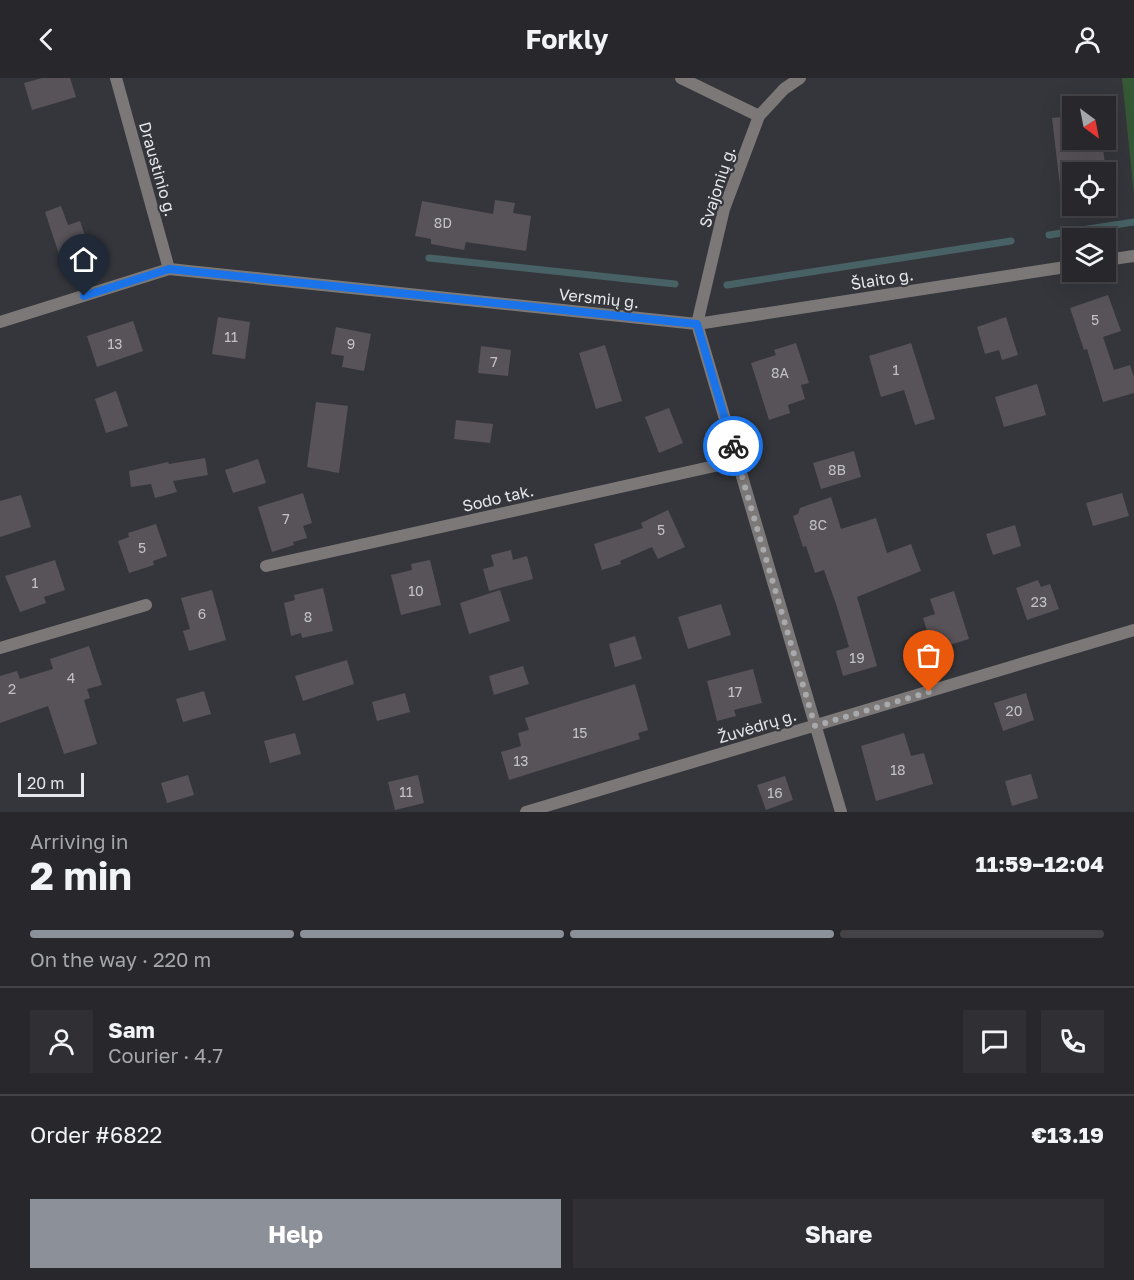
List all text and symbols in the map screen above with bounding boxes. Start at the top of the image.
icon: back [30,23,63,56]
text: Forkly [526,23,608,55]
icon: person [1071,23,1104,56]
north arrow [1062,96,1116,150]
map controls [1062,96,1116,282]
street label: Draustinio g. [135,119,181,219]
street label: Svajonių g. [695,144,739,230]
button: locate [1062,162,1116,216]
house number: 8D [434,214,452,231]
button: layers [1062,228,1116,282]
pin [58,234,109,296]
icon: home [67,243,100,276]
street label: Šlaito g. [849,264,915,294]
street label: Versmių g. [558,284,640,312]
house number: 5 [1091,311,1099,328]
house number: 11 [224,328,238,345]
house number: 13 [108,335,122,352]
house number: 9 [347,335,355,352]
house number: 7 [490,353,498,370]
house number: 1 [893,361,900,378]
house number: 8A [771,364,790,381]
courier [703,416,763,476]
icon: bike [717,430,750,463]
house number: 8B [828,461,846,478]
street label: Sodo tak. [460,480,536,516]
house number: 7 [282,510,290,527]
house number: 8C [809,516,827,533]
house number: 5 [657,521,665,538]
house number: 5 [138,539,146,556]
house number: 1 [32,574,39,591]
house number: 10 [408,582,424,599]
house number: 23 [1031,593,1047,610]
house number: 6 [198,605,206,622]
house number: 8 [304,608,312,625]
pin [903,630,954,692]
icon: bag [912,639,945,672]
house number: 19 [849,649,865,666]
house number: 4 [67,669,75,686]
house number: 2 [8,680,16,697]
house number: 17 [728,683,742,700]
house number: 20 [1006,702,1022,719]
street label: Žuvėdrų g. [715,705,799,747]
house number: 15 [573,724,587,741]
house number: 13 [514,752,528,769]
house number: 18 [890,761,906,778]
scale bar [18,770,84,798]
text: 20 m [27,773,64,793]
house number: 11 [399,783,413,800]
house number: 16 [767,784,783,801]
text: Arriving in [30,829,128,853]
text: 11:59–12:04 [975,850,1104,877]
text: 2 min [30,852,132,899]
text: On the way · 220 m [30,947,211,971]
button: person [30,1010,93,1073]
button: chat [963,1010,1026,1073]
button: phone [1041,1010,1104,1073]
text: Sam [108,1016,155,1043]
text: Courier · 4.7 [108,1043,223,1067]
text: Order #6822 [30,1121,162,1148]
text: €13.19 [1031,1121,1104,1148]
button: Help [30,1199,561,1268]
button: Share [573,1199,1104,1268]

